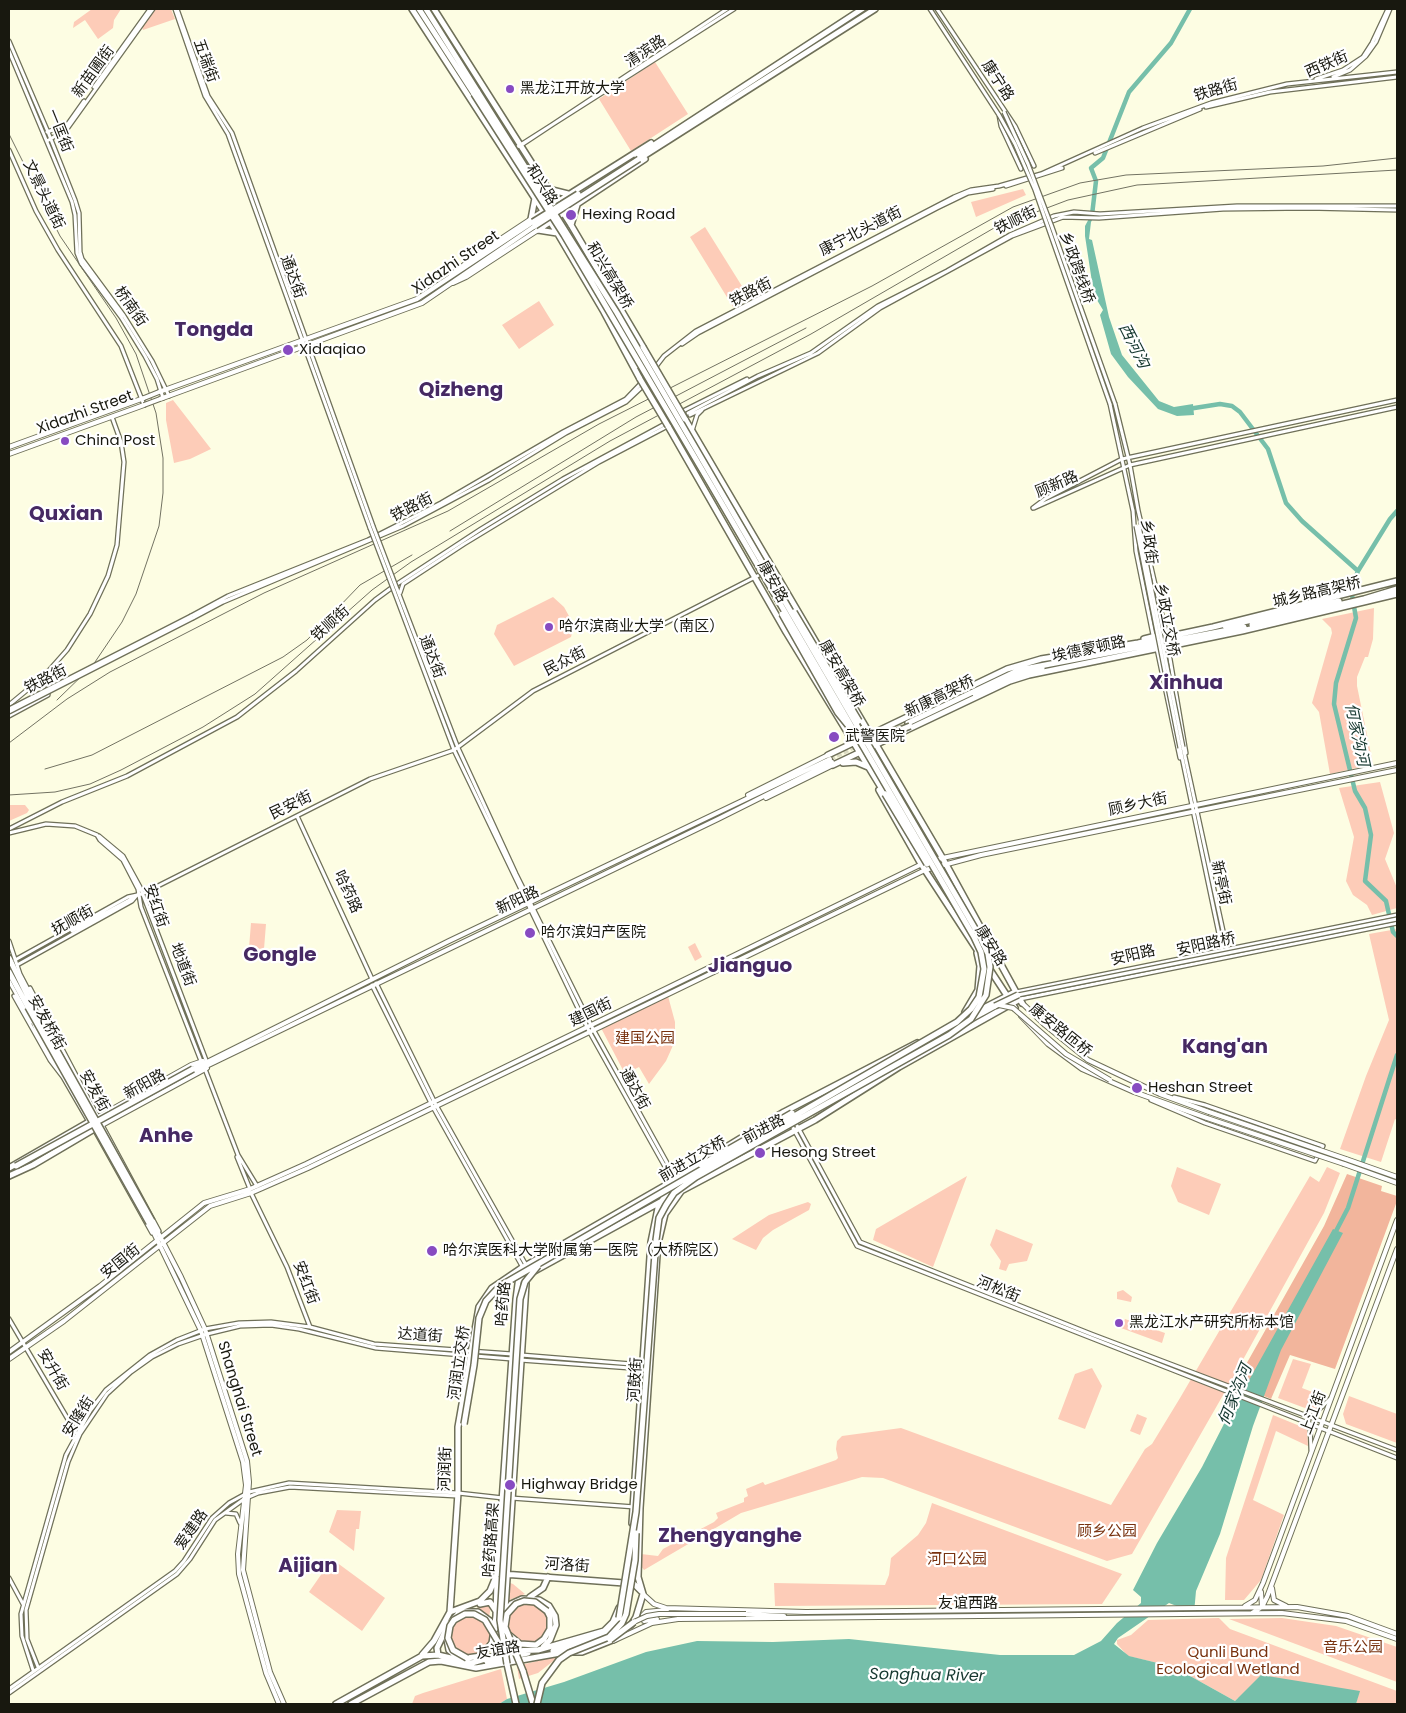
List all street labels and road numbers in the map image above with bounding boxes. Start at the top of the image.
street label: 清滨路 [622,32,670,72]
street label: 五瑞街 [189,37,221,85]
street label: 新苗圃街 [69,42,119,102]
street label: 西铁街 [1303,48,1351,82]
street label: 康宁路 [977,57,1017,105]
street label: 铁路街 [1192,76,1240,106]
street label: 一匡街 [42,107,76,155]
street label: 文景头道街 [18,157,68,233]
street label: 和兴路 [521,161,561,209]
street label: 铁顺街 [992,203,1040,239]
street label: 康宁北头道街 [817,204,905,260]
street label: Xidazhi Street [409,227,503,299]
street label: 乡政跨线桥 [1055,230,1097,306]
street label: 和兴高架桥 [582,239,636,313]
street label: 通达街 [276,253,308,301]
street label: 铁路街 [727,275,775,311]
street label: 桥南街 [110,283,150,331]
street label: Xidazhi Street [34,387,136,439]
street label: 顾新路 [1033,468,1081,502]
street label: 铁路街 [388,490,436,526]
street label: 乡政街 [1136,519,1160,565]
street label: 康安路 [753,558,791,606]
street label: 城乡路高架桥 [1271,574,1363,612]
street label: 乡政立交桥 [1150,581,1182,659]
street label: 铁顺街 [308,602,354,646]
street label: 通达街 [415,633,447,681]
street label: 埃德蒙顿路 [1050,633,1128,667]
street label: 康安高架桥 [814,637,868,711]
street label: 民众街 [541,644,589,680]
street label: 铁路街 [22,662,70,698]
street label: 新康高架桥 [902,672,978,722]
street label: 民安街 [267,788,315,824]
street label: 顾乡大街 [1107,790,1169,820]
street label: 新亭街 [1207,859,1233,907]
street label: 哈药路 [329,868,365,916]
street label: 安红街 [139,882,171,930]
street label: 新阳路 [494,883,542,919]
street label: 抚顺街 [49,902,97,940]
street label: 康安路 [970,922,1010,970]
street label: 安阳路桥 [1175,930,1237,960]
street label: 地道街 [166,941,198,989]
street label: 安阳路 [1109,942,1157,970]
street label: 安发桥街 [24,992,68,1054]
street label: 建国街 [567,995,615,1031]
street label: 康安路匝桥 [1025,1000,1095,1062]
street label: 通达街 [615,1065,653,1113]
street label: 新阳路 [121,1066,169,1104]
street label: 安发街 [75,1067,113,1115]
street label: 前进路 [740,1111,788,1149]
street label: 前进立交桥 [656,1133,730,1187]
street label: 安国街 [98,1241,144,1283]
street label: 安红街 [289,1259,321,1307]
street label: 河松街 [974,1273,1022,1307]
street label: 哈药路 [493,1281,515,1327]
street label: 达道街 [397,1325,443,1347]
street label: 河润立交桥 [446,1325,474,1401]
street label: Shanghai Street [213,1339,265,1459]
street label: 安升街 [33,1346,71,1394]
street label: 河鼓街 [625,1357,647,1403]
street label: 上江街 [1298,1389,1330,1437]
street label: 安隆街 [59,1393,99,1441]
street label: 河润街 [436,1446,456,1492]
street label: 哈药路高架 [480,1502,504,1578]
street label: 爱建路 [172,1506,212,1554]
street label: 河洛街 [544,1555,590,1577]
street label: 友谊西路 [938,1595,998,1613]
street label: 友谊路 [474,1638,522,1664]

